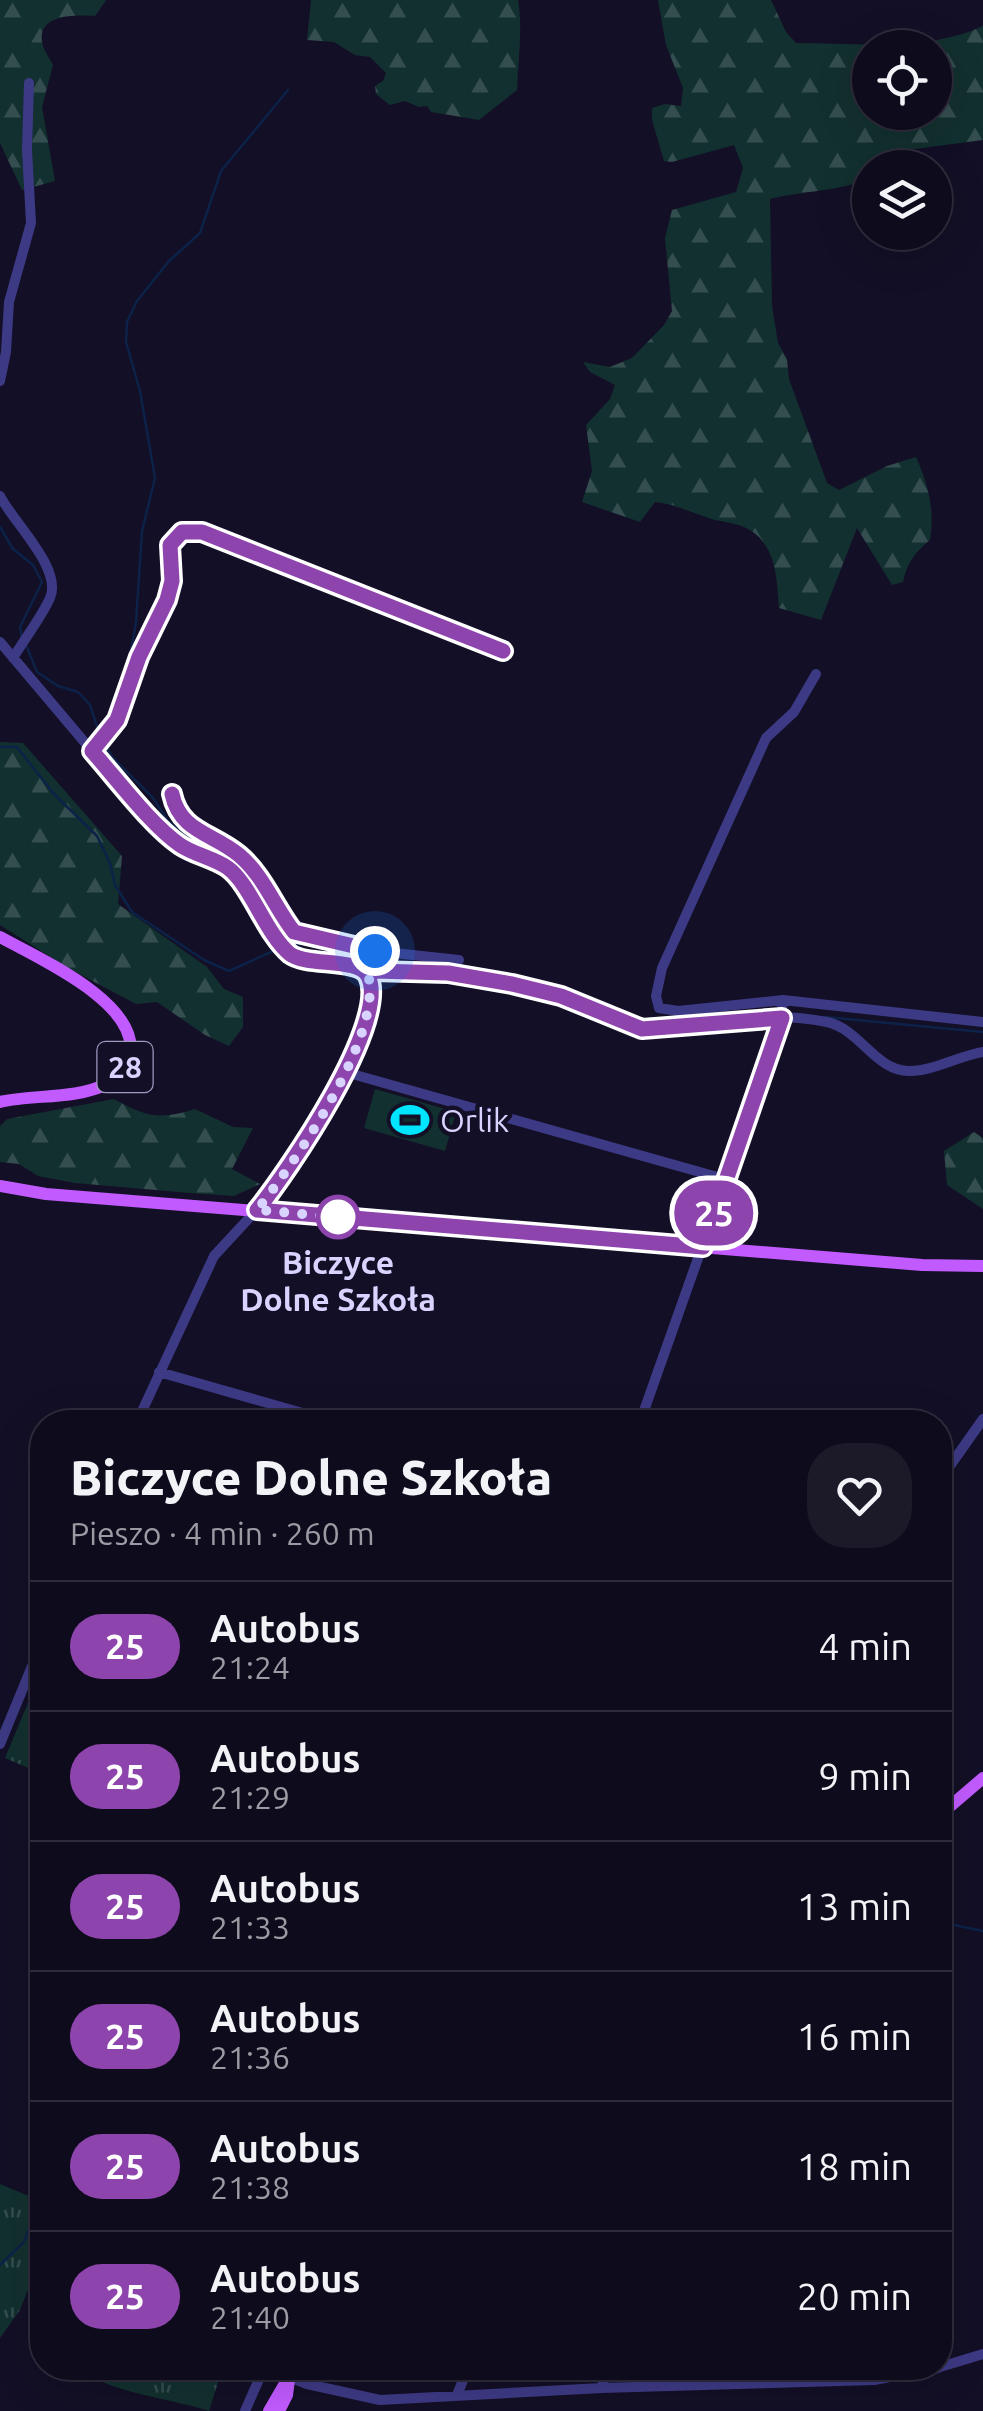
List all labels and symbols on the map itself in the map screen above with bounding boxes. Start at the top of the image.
your location [350,926,400,976]
road number: 28 [98,1042,152,1092]
sports icon: Orlik [389,1099,431,1141]
place label: Orlik [440,1102,509,1138]
line badge: 25 [669,1180,759,1246]
marker: Biczyce Dolne Szkoła [317,1196,359,1238]
place label: Biczyce Dolne Szkoła [240,1244,436,1317]

